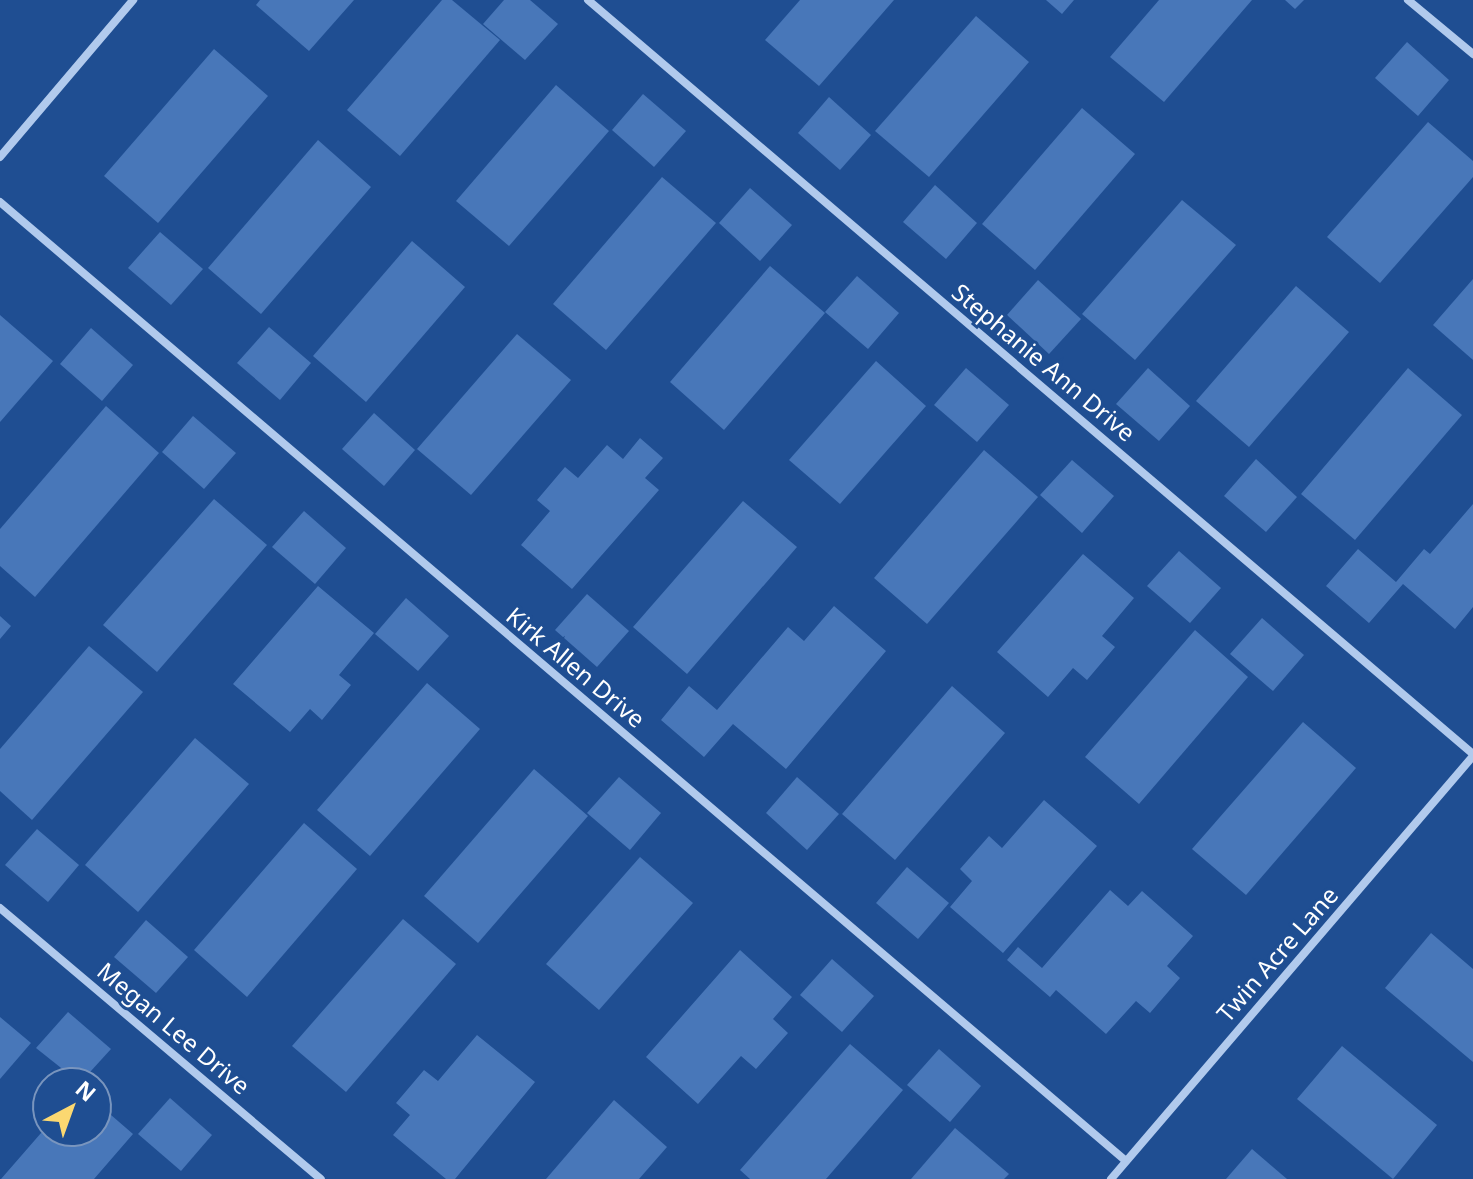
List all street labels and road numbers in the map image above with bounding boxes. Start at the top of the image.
street label: Stephanie Ann Drive [947,277,1141,447]
street label: Kirk Allen Drive [501,601,651,733]
street label: Twin Acre Lane [1211,881,1343,1027]
street label: Megan Lee Drive [92,956,256,1100]

